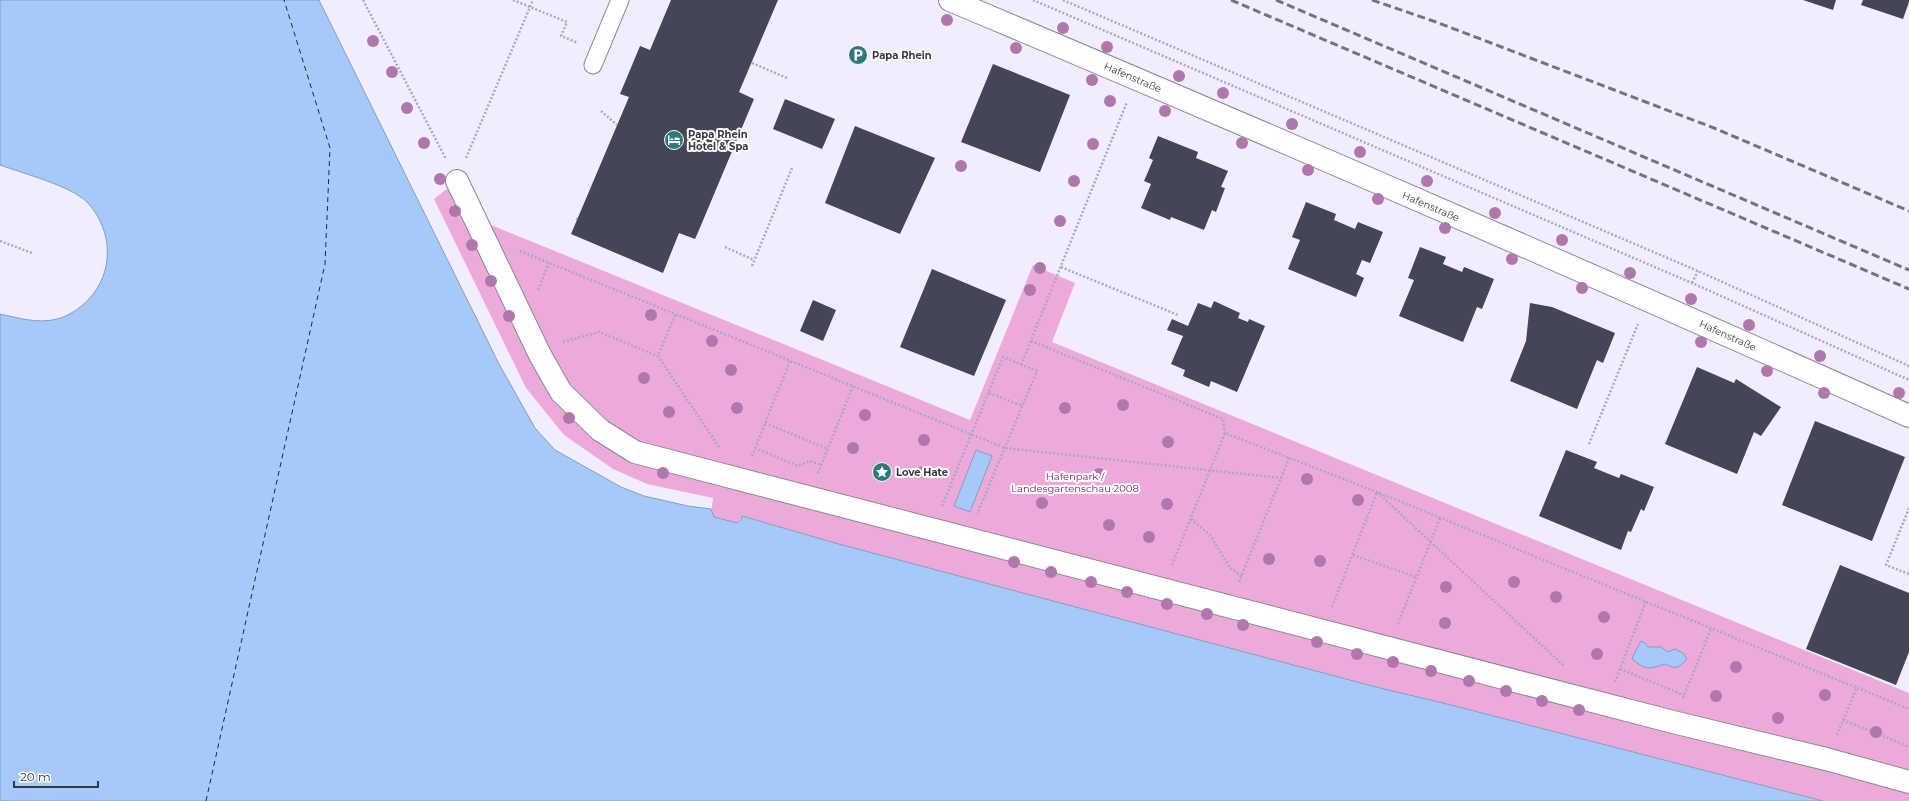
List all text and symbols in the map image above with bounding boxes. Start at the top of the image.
parking icon: Papa Rhein [847,44,869,66]
place label: Papa Rhein [872,49,932,62]
street label: Hafenstraße [1102,60,1164,95]
place label: Papa Rhein Hotel & Spa [688,128,748,153]
hotel icon: Papa Rhein Hotel & Spa [663,129,685,151]
street label: Hafenstraße [1400,189,1462,224]
street label: Hafenstraße [1697,317,1758,354]
place icon: Love Hate [871,461,893,483]
place label: Love Hate [896,466,948,479]
park label: Hafenpark / Landesgartenschau 2008 [1011,470,1139,495]
scale bar [14,763,98,789]
text: 20 m [20,769,51,784]

